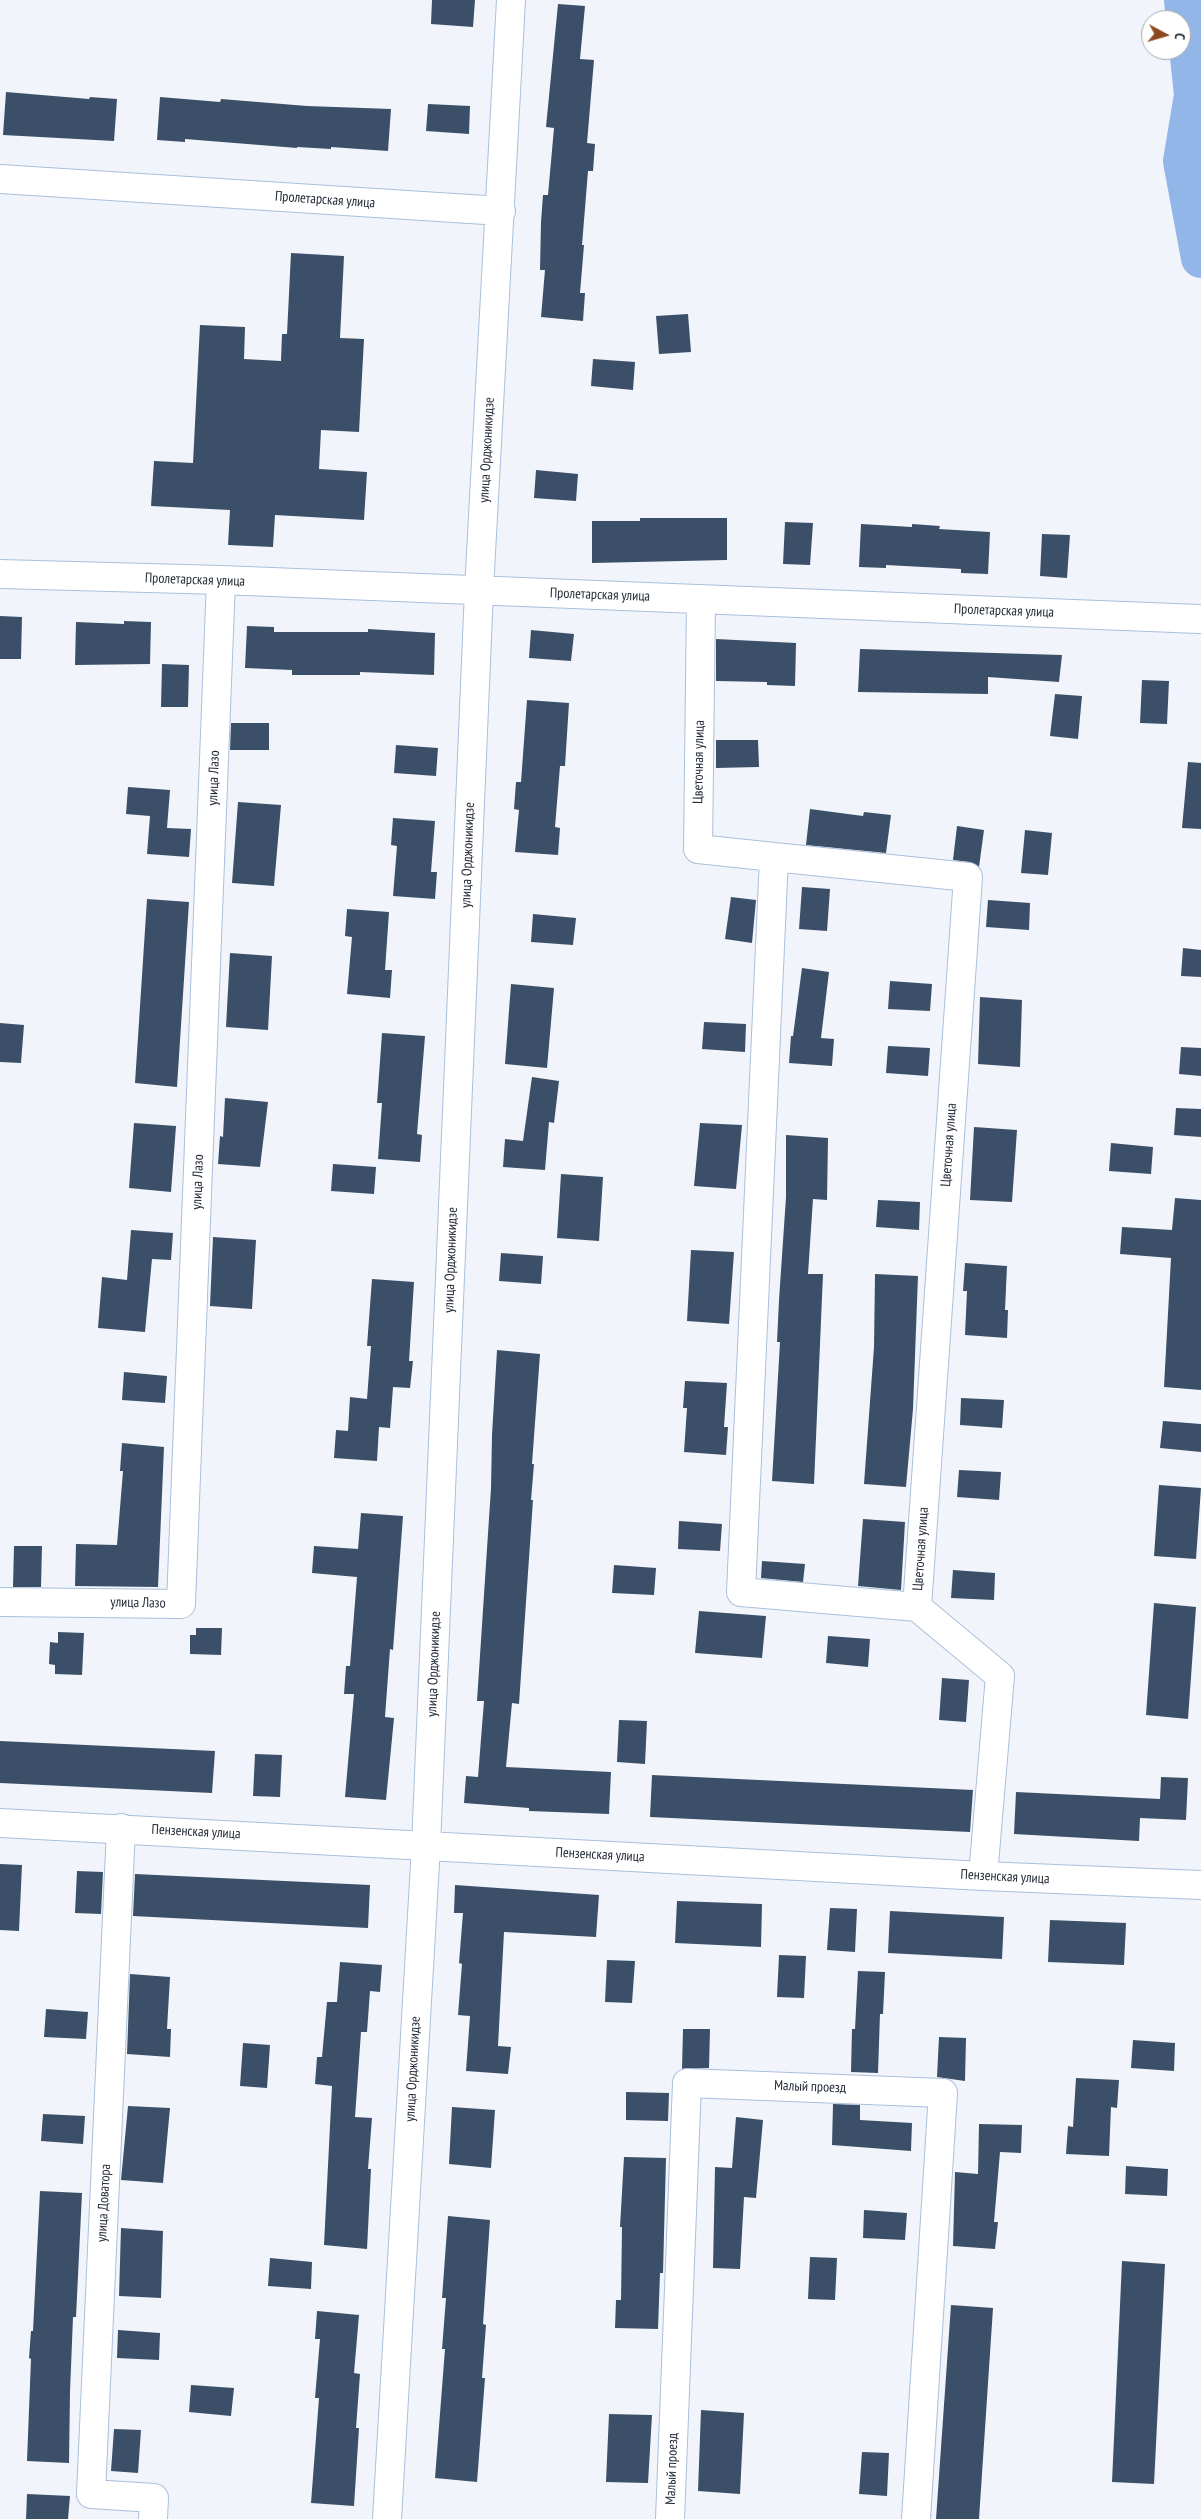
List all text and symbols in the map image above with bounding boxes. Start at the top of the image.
north arrow [1141,10,1191,60]
text: С [1171,32,1189,41]
street label: Пролетарская улица [274,188,376,212]
street label: улица Орджоникидзе [476,397,498,503]
street label: Пролетарская улица [145,570,245,590]
street label: Пролетарская улица [550,585,650,605]
street label: Пролетарская улица [954,601,1054,621]
street label: Цветочная улица [690,720,708,804]
street label: улица Лазо [205,750,223,806]
street label: улица Орджоникидзе [458,802,478,908]
street label: Цветочная улица [938,1103,960,1187]
street label: улица Лазо [189,1154,207,1210]
street label: улица Орджоникидзе [441,1207,461,1313]
street label: Цветочная улица [910,1507,932,1591]
street label: улица Лазо [110,1594,166,1612]
street label: улица Орджоникидзе [424,1611,444,1717]
street label: Пензенская улица [151,1821,241,1843]
street label: Пензенская улица [555,1844,645,1866]
street label: Пензенская улица [960,1866,1050,1888]
street label: улица Орджоникидзе [402,2016,424,2122]
street label: Малый проезд [774,2077,846,2097]
street label: улица Доватора [94,2163,114,2243]
street label: Малый проезд [662,2433,682,2505]

